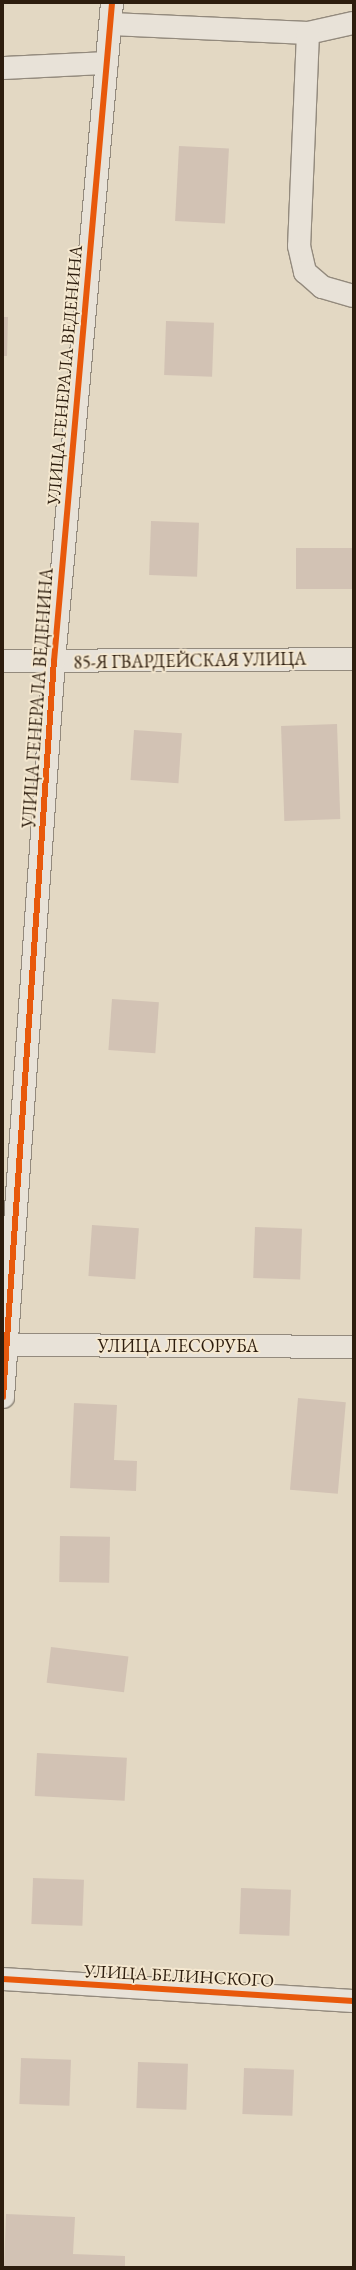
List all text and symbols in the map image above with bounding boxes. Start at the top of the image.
street label: УЛИЦА ГЕНЕРАЛА ВЕДЕНИНА [43,244,87,506]
street label: УЛИЦА ГЕНЕРАЛА ВЕДЕНИНА [18,567,58,829]
street label: 85-Я ГВАРДЕЙСКАЯ УЛИЦА [73,648,307,674]
street label: УЛИЦА ЛЕСОРУБА [98,1335,258,1357]
street label: УЛИЦА БЕЛИНСКОГО [83,1960,275,1992]

